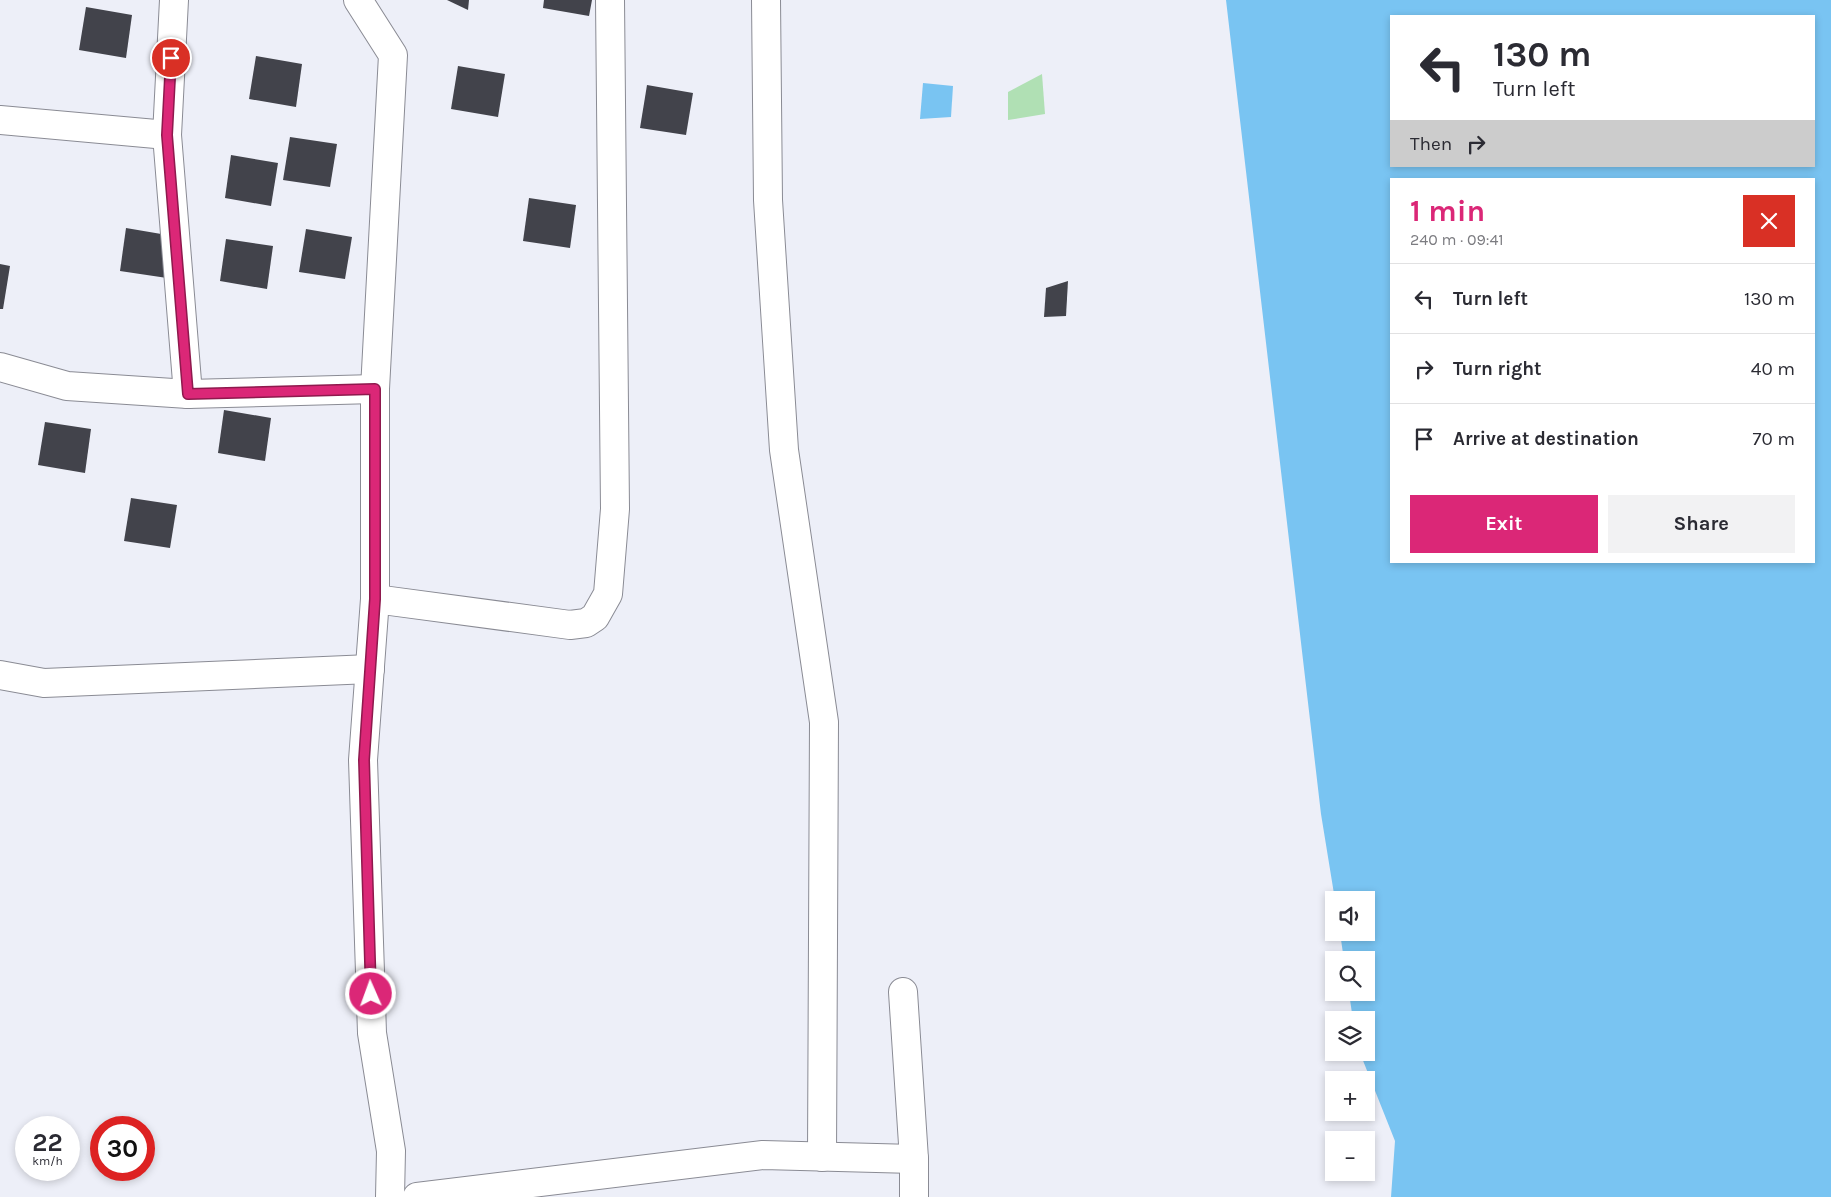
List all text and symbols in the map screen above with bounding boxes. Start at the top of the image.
text: 130 m [1493,34,1591,75]
icon: left [1410,35,1475,100]
pin [150,37,192,79]
icon: arrive [157,44,185,72]
text: Turn left [1493,76,1576,102]
icon: right [1462,130,1490,158]
text: Then [1410,133,1452,155]
text: 1 min [1410,193,1485,229]
button: close [1743,195,1795,247]
text: 240 m · 09:41 [1410,230,1504,249]
icon: left [1410,285,1438,313]
text: Turn left [1453,288,1528,310]
text: 130 m [1744,288,1795,310]
icon: right [1410,355,1438,383]
text: Turn right [1453,358,1542,380]
text: 40 m [1751,358,1795,380]
icon: arrive [1410,425,1438,453]
text: Arrive at destination [1453,428,1639,450]
text: 70 m [1753,428,1795,450]
button: Exit [1410,495,1598,553]
button: Share [1608,495,1795,553]
map controls [1325,891,1375,1181]
button: sound [1325,891,1375,941]
button: search [1325,951,1375,1001]
position arrow [344,967,396,1019]
button: layers [1325,1011,1375,1061]
button: + [1325,1071,1375,1121]
speed limit sign: 30 [90,1116,155,1181]
text: 22 [32,1128,63,1157]
button: − [1325,1131,1375,1181]
text: km/h [32,1154,63,1168]

